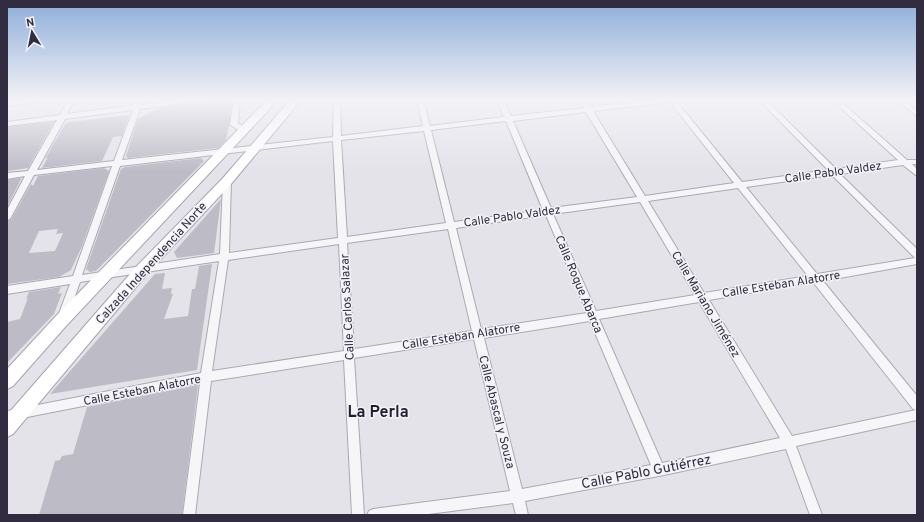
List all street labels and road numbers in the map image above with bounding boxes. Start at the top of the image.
street label: Calle Pablo Valdez [784,158,883,188]
street label: Calzada Independencia Norte [93,199,211,328]
street label: Calle Pablo Valdez [463,202,562,232]
street label: Calle Roque Abarca [550,233,606,336]
street label: Calle Mariano Jiménez [667,248,743,361]
street label: Calle Carlos Salazar [337,253,359,361]
street label: Calle Esteban Alatorre [721,268,841,302]
street label: Calle Esteban Alatorre [401,320,521,354]
street label: Calle Abascal y Souza [474,354,518,471]
street label: Calle Esteban Alatorre [82,372,202,410]
street label: Calle Pablo Gutiérrez [580,452,713,493]

